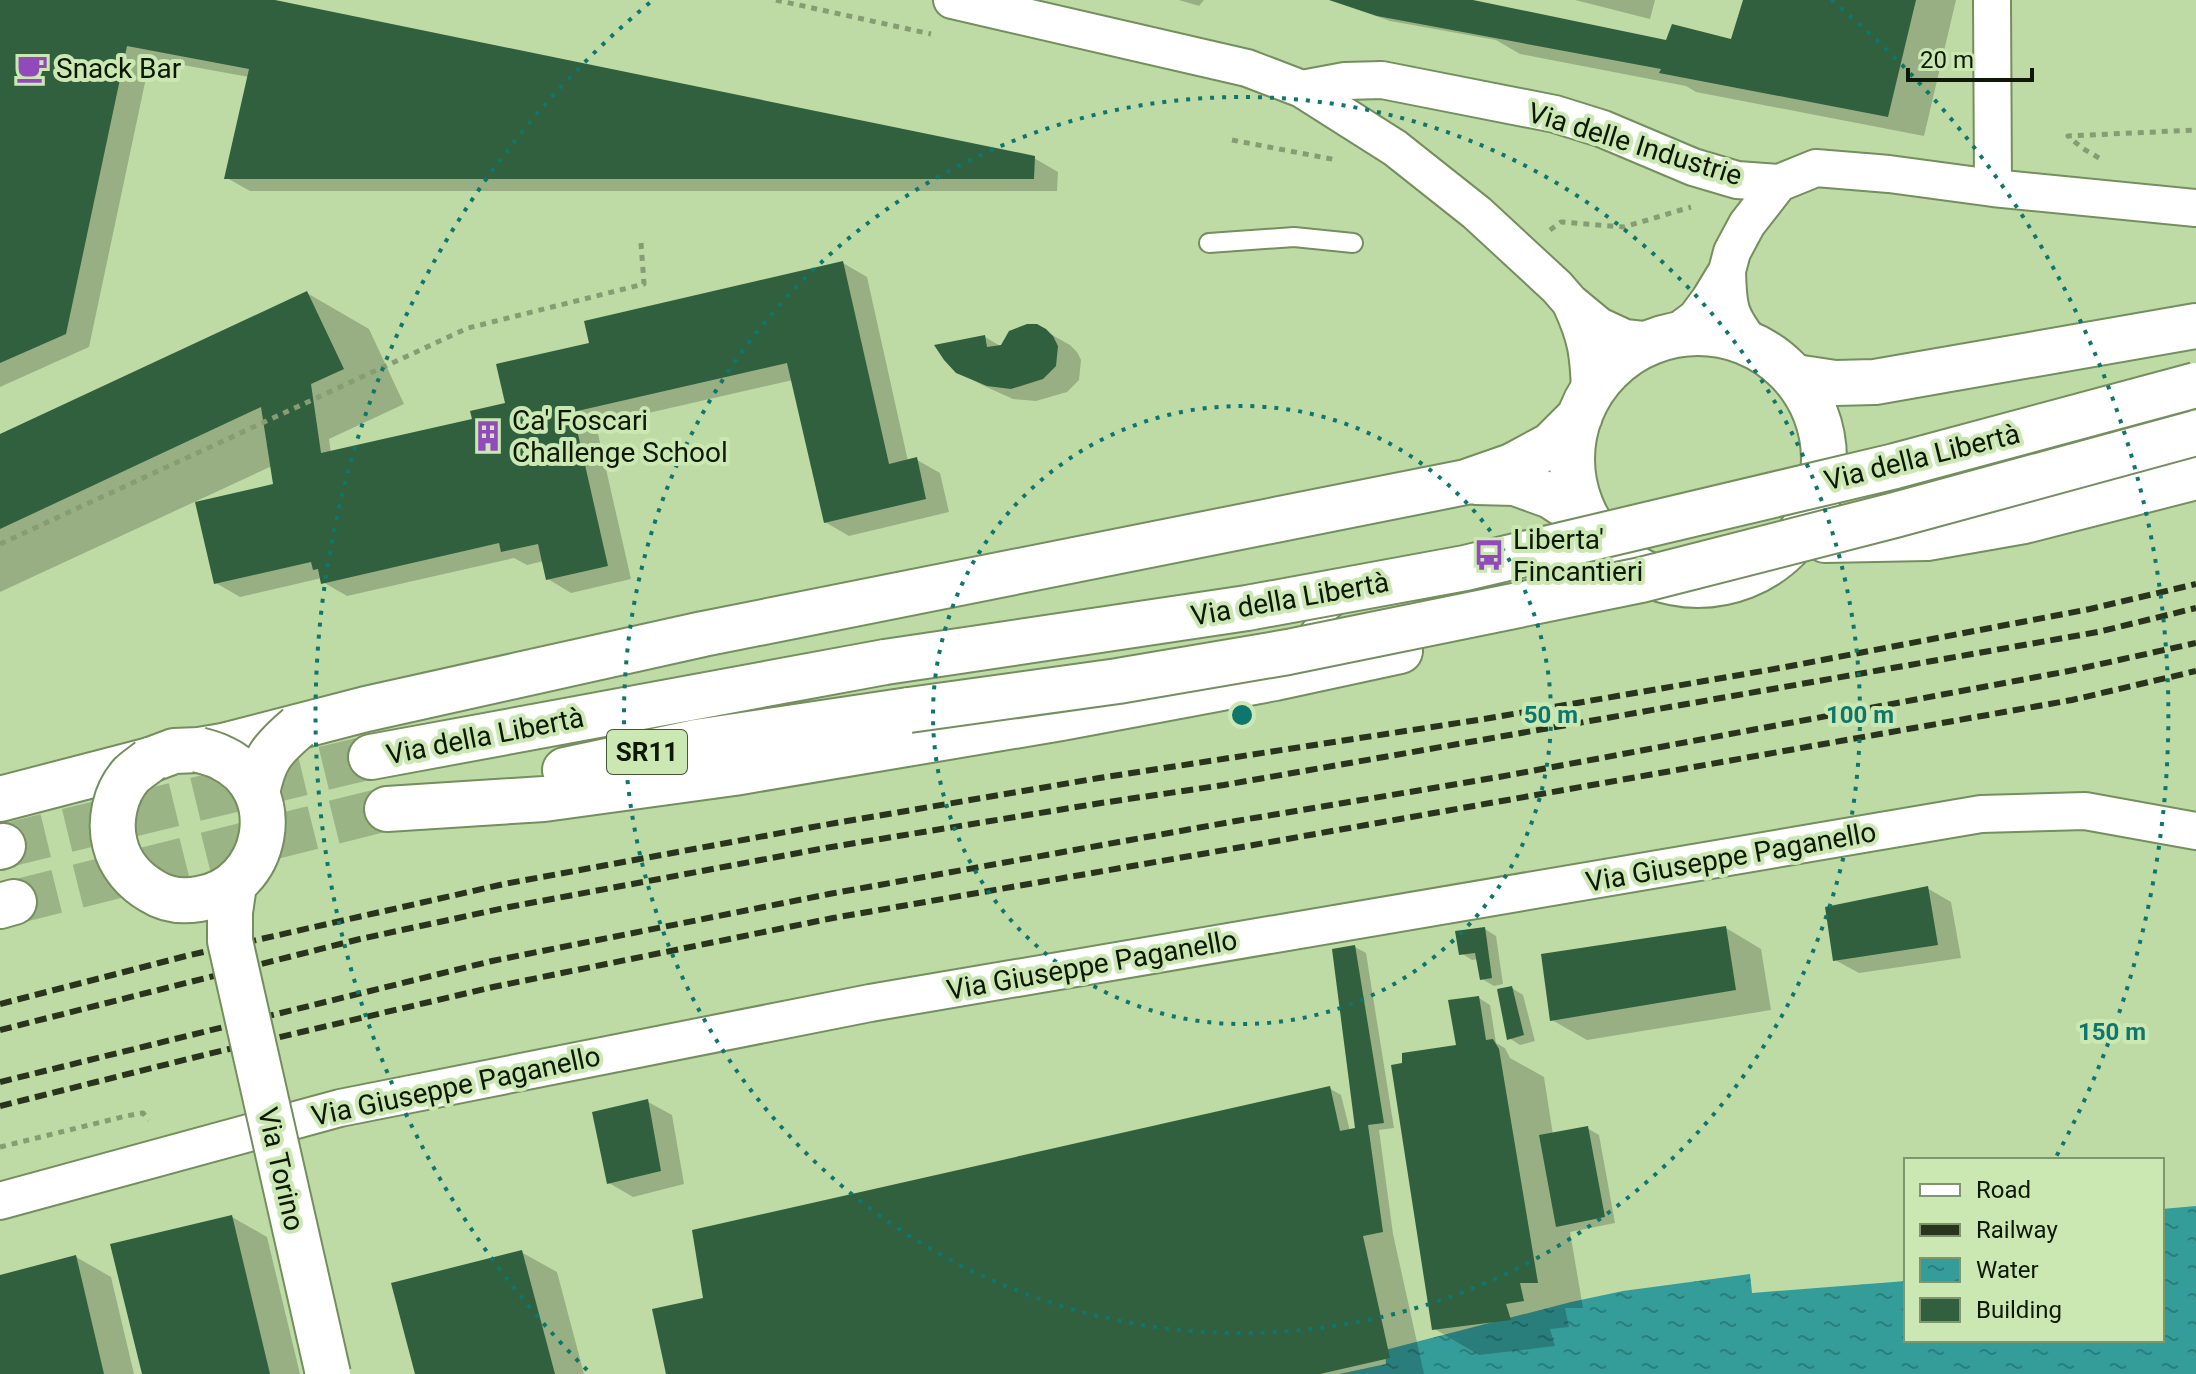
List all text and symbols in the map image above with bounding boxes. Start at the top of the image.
scale bar [1908,32,2032,82]
text: 20 m [1920,46,1974,74]
cafe icon: Snack Bar [15,51,49,85]
place label: Snack Bar [56,52,182,85]
street label: Via delle Industrie [1524,96,1746,192]
place label: Ca' Foscari Challenge School [512,404,728,469]
street label: Via della Libertà [1821,417,2023,497]
building icon: Ca' Foscari Challenge School [471,419,505,453]
place label: Liberta' Fincantieri [1513,523,1643,588]
bus stop icon: Liberta' Fincantieri [1472,538,1506,572]
street label: Via della Libertà [1189,565,1391,633]
street label: Via della Libertà [384,701,586,771]
centre of rings [1228,701,1256,729]
text: 50 m [1524,701,1578,729]
text: 100 m [1826,701,1894,729]
road number: SR11 [607,730,687,774]
street label: Via Giuseppe Paganello [1583,815,1879,899]
street label: Via Giuseppe Paganello [944,923,1240,1007]
text: 150 m [2078,1018,2146,1046]
street label: Via Giuseppe Paganello [309,1039,603,1133]
street label: Via Torino [251,1104,311,1234]
legend [1904,1158,2164,1342]
text: Road [1976,1176,2031,1204]
text: Railway [1976,1216,2058,1244]
text: Water [1976,1256,2039,1284]
text: Building [1976,1296,2062,1324]

